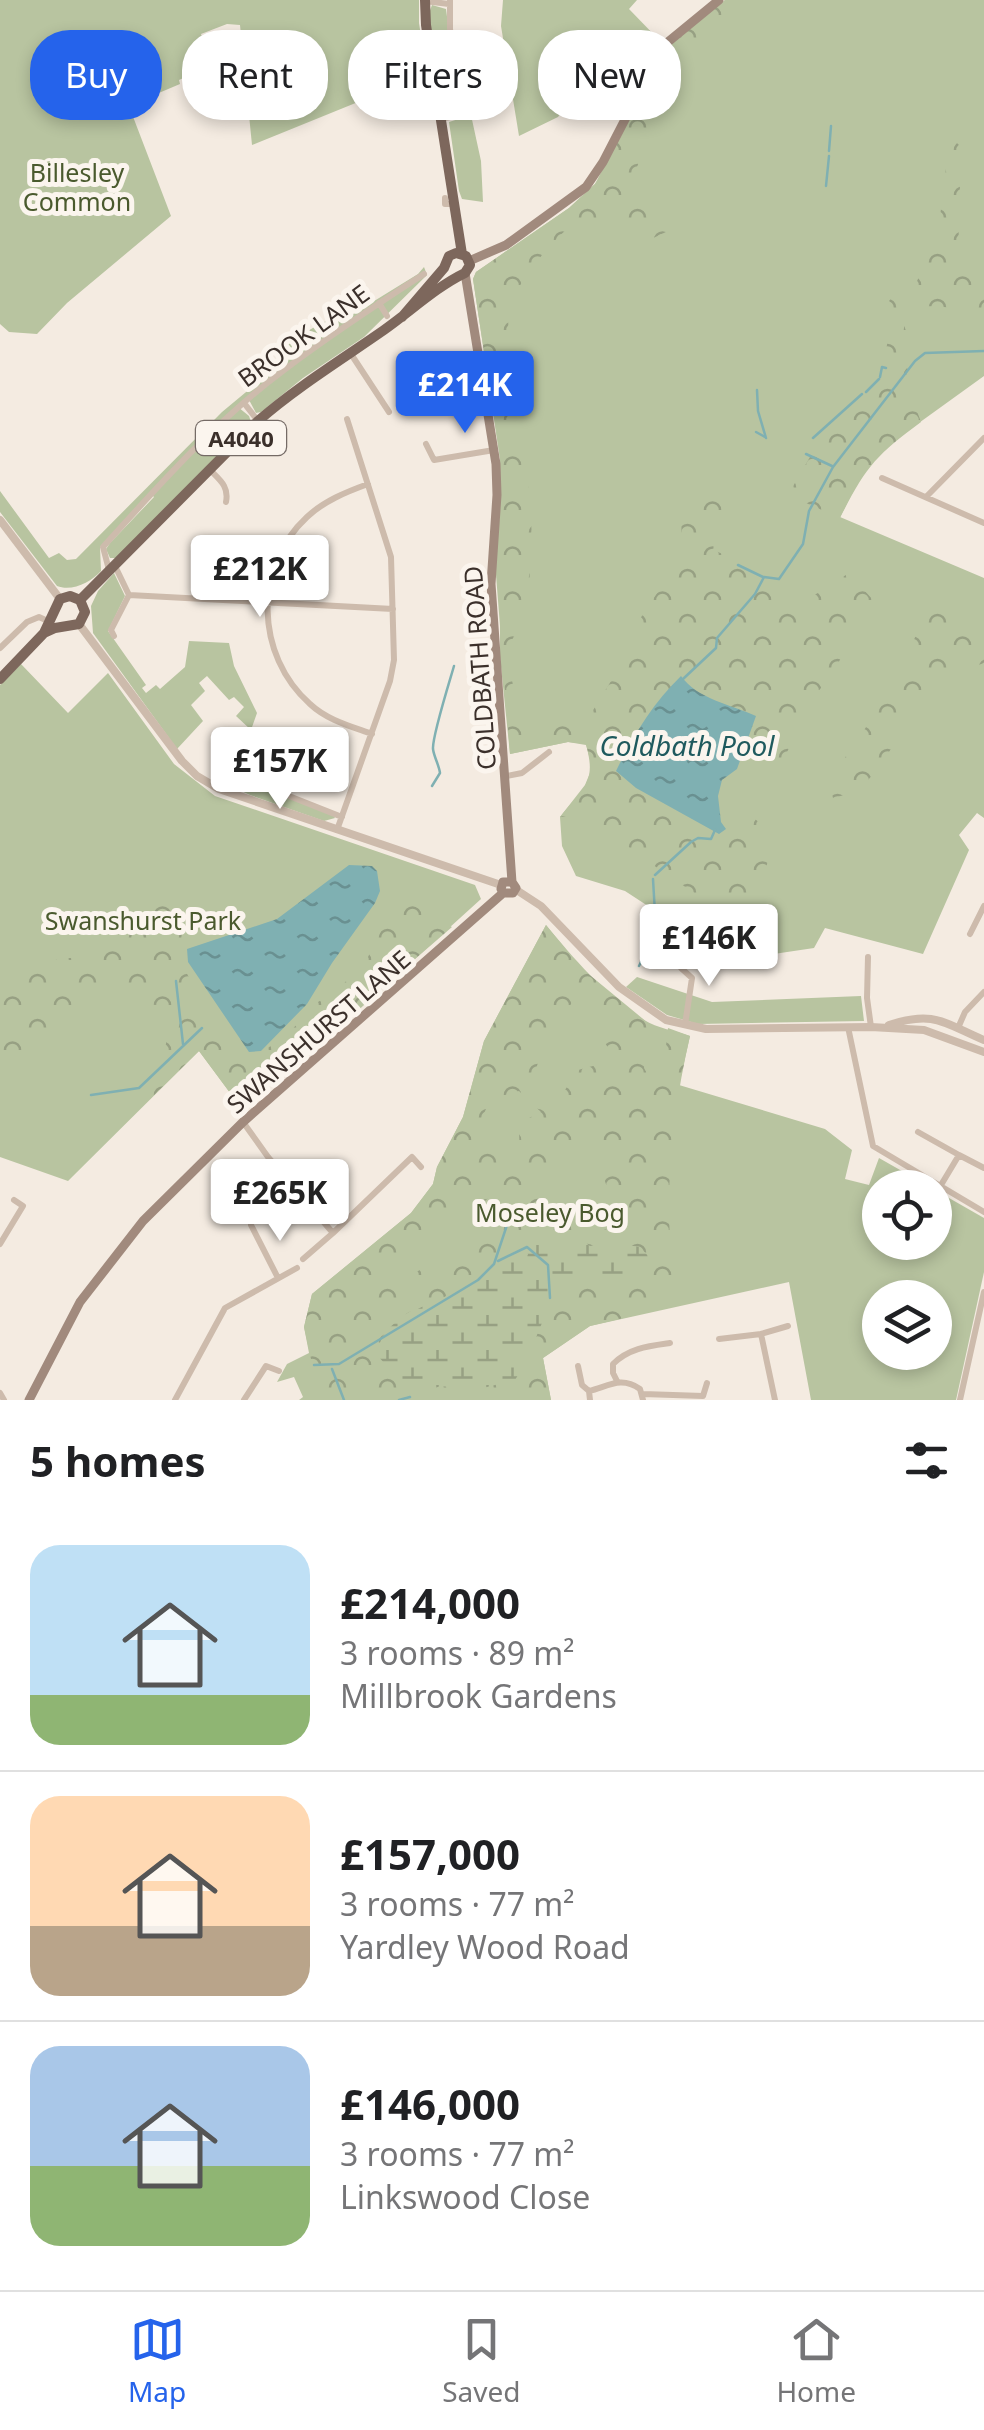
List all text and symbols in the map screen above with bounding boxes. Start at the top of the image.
chip: Buy [30,30,162,120]
chip: Rent [182,30,328,120]
chip: Filters [348,30,518,120]
chip: New [538,30,681,120]
park label: Billesley Common [23,155,131,218]
street label: BROOK LANE [230,276,376,394]
pin: £214K [395,351,535,436]
text: £214K [418,362,512,405]
road number: A4040 [196,421,286,455]
pin: £212K [190,535,330,620]
text: £212K [213,546,307,589]
street label: COLDBATH ROAD [455,565,503,771]
water label: Coldbath Pool [599,726,775,764]
pin: £157K [210,727,350,812]
text: £157K [233,738,327,781]
park label: Swanshurst Park [45,903,242,937]
pin: £146K [639,904,779,989]
text: £146K [662,915,756,958]
street label: SWANSHURST LANE [219,942,417,1120]
pin: £265K [210,1159,350,1244]
text: £265K [233,1170,327,1213]
map controls [862,1170,952,1370]
button: locate [862,1170,952,1260]
park label: Moseley Bog [475,1195,625,1229]
button: layers [862,1280,952,1370]
text: 5 homes [30,1432,206,1489]
icon: filters [899,1433,954,1488]
text: £214,000 [340,1574,520,1631]
icon: home [110,1585,230,1705]
text: 3 rooms · 89 m² [340,1631,574,1674]
text: Millbrook Gardens [340,1674,617,1717]
text: £157,000 [340,1825,520,1882]
icon: home [110,1836,230,1956]
text: 3 rooms · 77 m² [340,1882,574,1925]
text: Yardley Wood Road [340,1925,630,1968]
text: £146,000 [340,2075,520,2132]
icon: home [110,2086,230,2206]
text: 3 rooms · 77 m² [340,2132,574,2175]
text: Linkswood Close [340,2175,590,2218]
tab: Map [128,2312,186,2410]
tab: Saved [442,2312,520,2410]
tab: Home [776,2312,856,2410]

